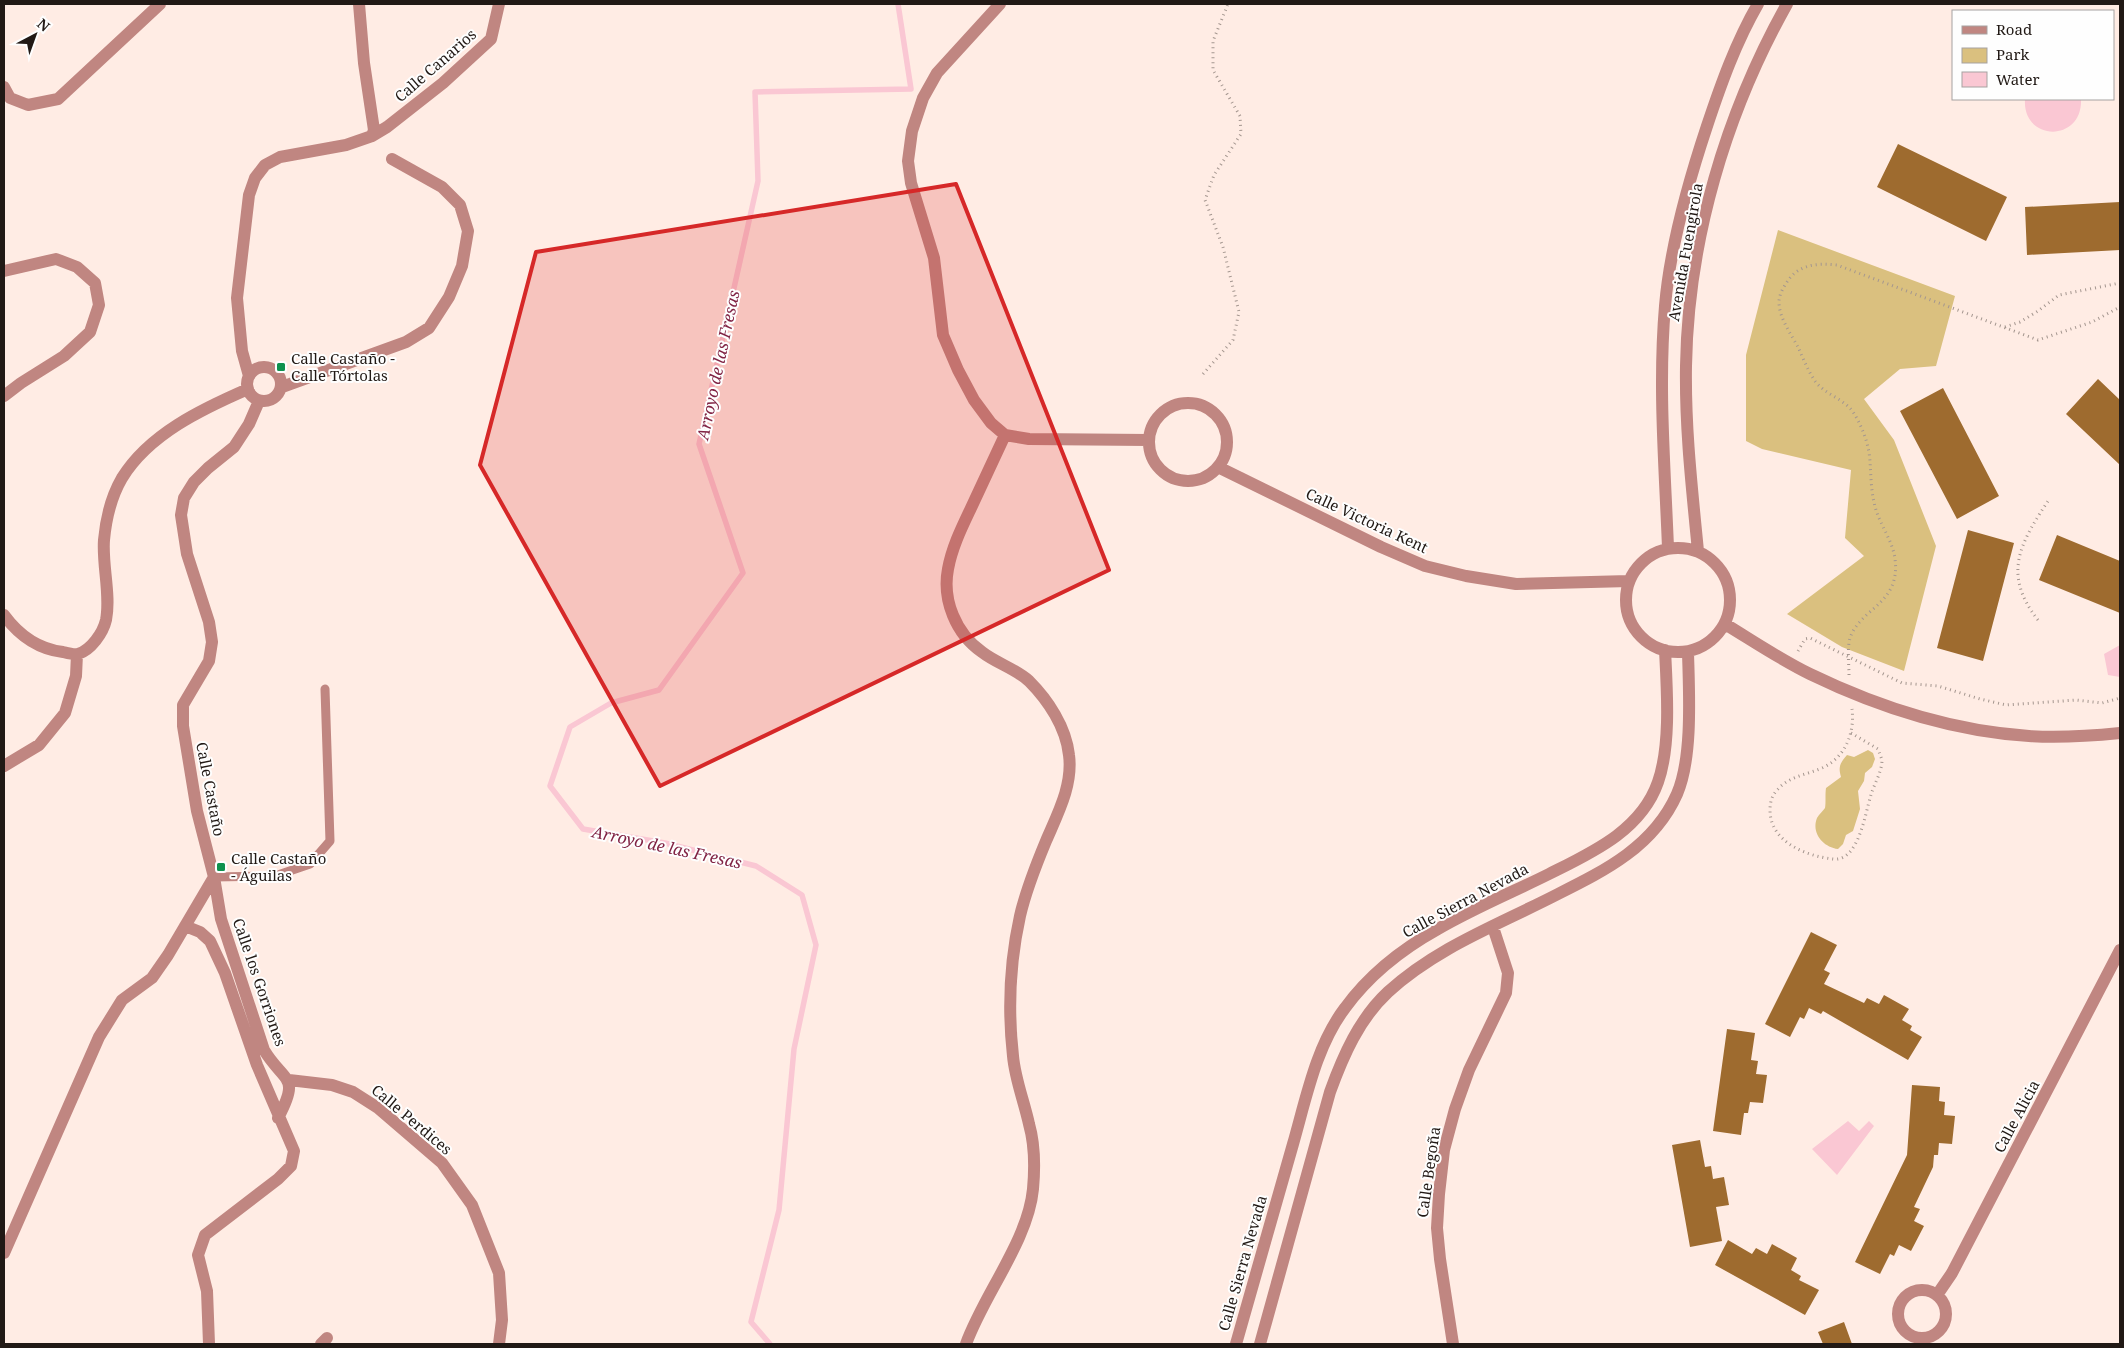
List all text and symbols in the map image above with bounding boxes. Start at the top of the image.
north arrow [10,10,60,60]
legend [1952,10,2114,100]
text: N [33,14,54,36]
text: Road [1996,19,2032,39]
street label: Calle Canarios [390,24,480,106]
text: Park [1996,44,2030,64]
text: Water [1996,69,2039,89]
street label: Avenida Fuengirola [1663,181,1707,323]
water label: Arroyo de las Fresas [691,288,745,443]
place label: Calle Castaño - Calle Tórtolas [291,348,395,385]
marker: Calle Castaño - Calle Tórtolas [275,361,287,373]
street label: Calle Victoria Kent [1303,483,1431,557]
street label: Calle Castaño [192,740,230,838]
water label: Arroyo de las Fresas [589,820,744,874]
place label: Calle Castaño - Águilas [231,848,326,885]
street label: Calle Sierra Nevada [1398,858,1532,942]
marker: Calle Castaño - Águilas [215,861,227,873]
street label: Calle los Gorriones [229,915,291,1049]
street label: Calle Alicia [1989,1076,2043,1156]
street label: Calle Perdices [368,1079,457,1159]
street label: Calle Begoña [1412,1125,1444,1219]
street label: Calle Sierra Nevada [1213,1193,1271,1333]

